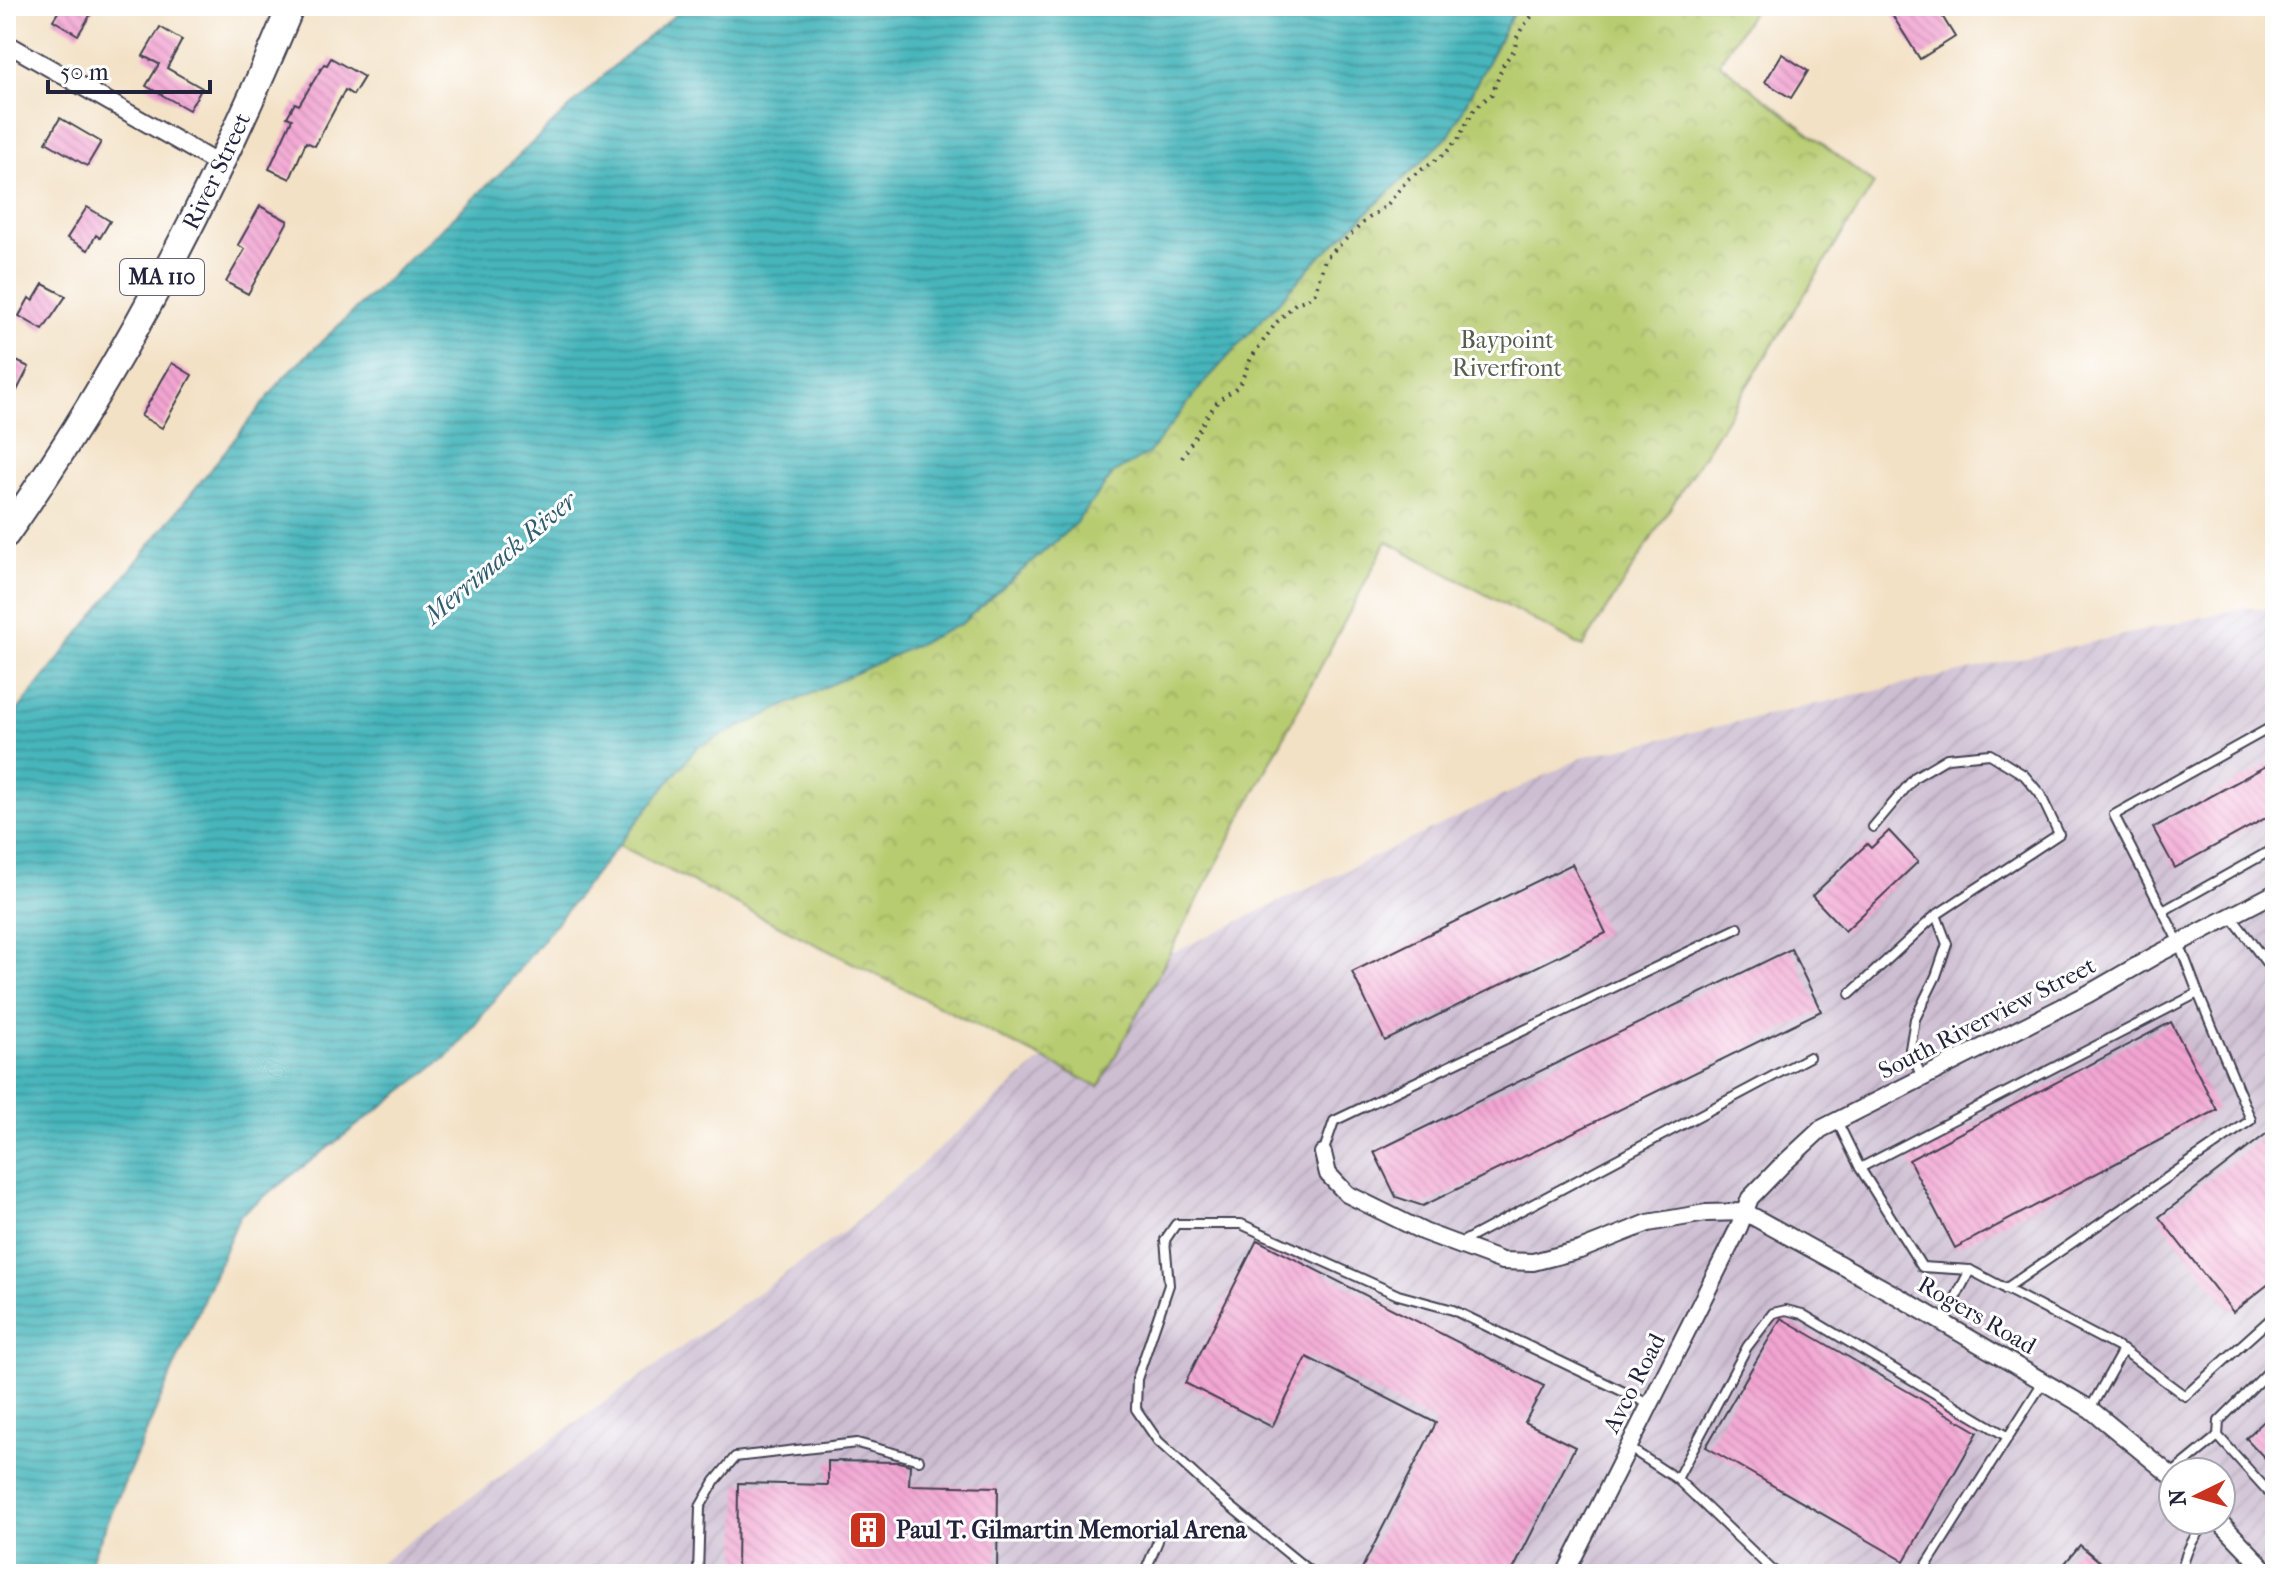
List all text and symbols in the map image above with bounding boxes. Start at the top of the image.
scale bar [48,44,210,94]
text: 50 m [60,58,109,86]
street label: River Street [176,108,257,234]
road number: MA 110 [120,259,204,295]
park label: Baypoint Riverfront [1452,326,1562,382]
water label: Merrimack River [416,484,584,632]
street label: South Riverview Street [1874,951,2101,1085]
street label: Rogers Road [1913,1270,2042,1360]
street label: Avco Road [1597,1328,1671,1438]
north arrow [2157,1456,2237,1536]
text: N [2164,1488,2192,1507]
building icon: Paul T. Gilmartin Memorial Arena [847,1509,889,1551]
place label: Paul T. Gilmartin Memorial Arena [896,1516,1247,1544]

